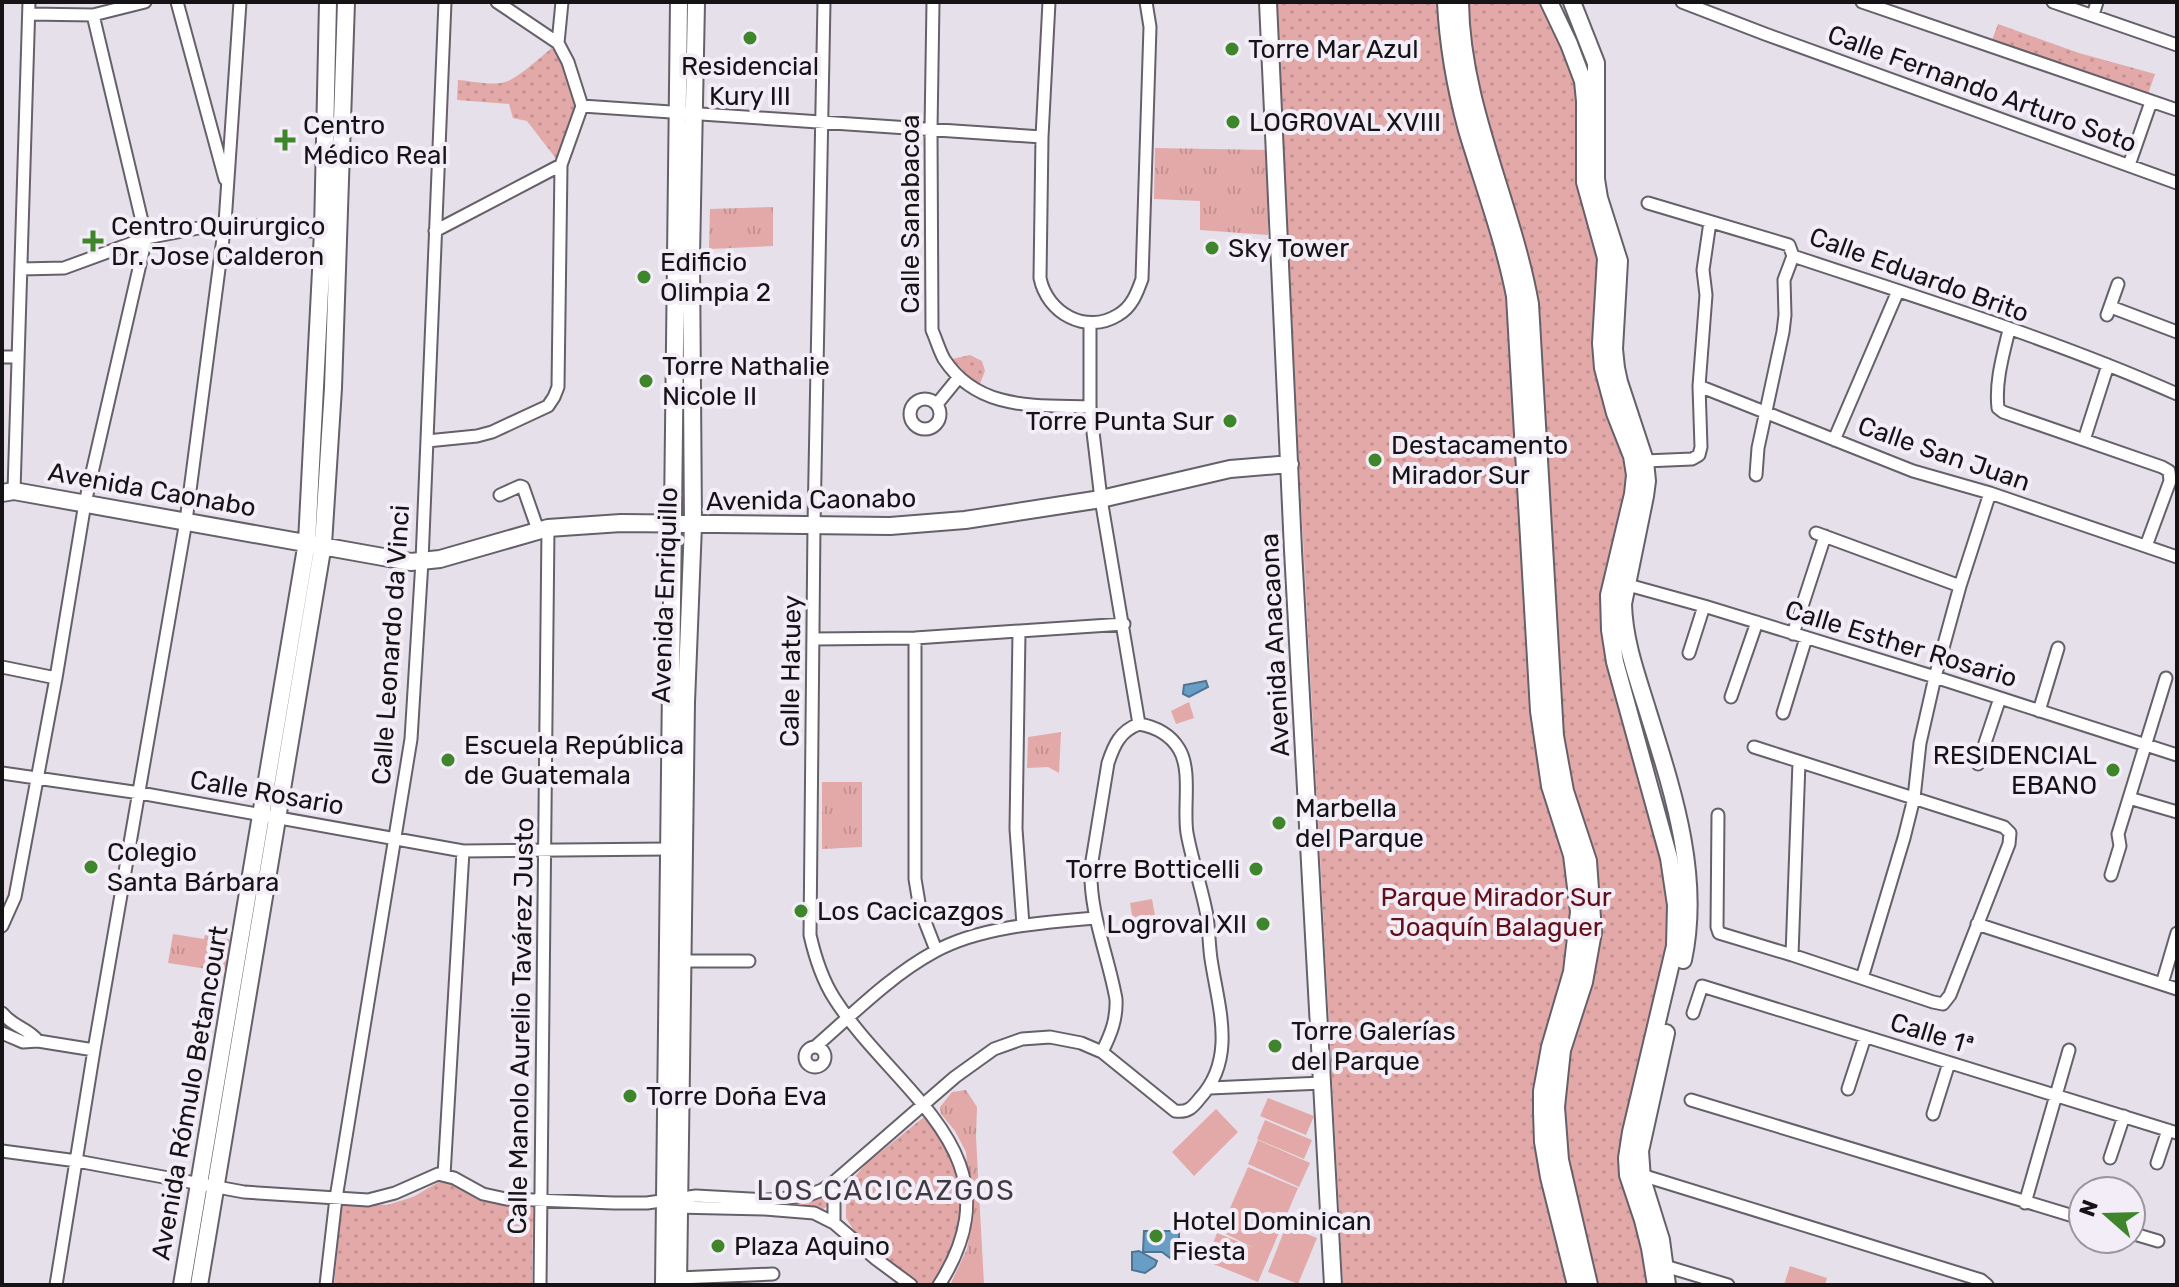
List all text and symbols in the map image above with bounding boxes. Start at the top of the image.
street label: Calle Fernando Arturo Soto [1823,19,2141,159]
marker: Residencial Kury III [741,29,759,47]
place label: Torre Mar Azul [1248,34,1419,65]
marker: Torre Mar Azul [1223,40,1241,58]
place label: Residencial Kury III [681,51,819,112]
place label: LOGROVAL XVIII [1249,107,1441,138]
place label: Centro Médico Real [303,110,448,171]
marker: LOGROVAL XVIII [1224,113,1242,131]
street label: Calle Sanabacoa [895,114,926,314]
marker: Centro Médico Real [274,129,296,151]
place label: Centro Quirurgico Dr. Jose Calderon [111,211,325,272]
street label: Calle Eduardo Brito [1805,221,2033,329]
marker: Centro Quirurgico Dr. Jose Calderon [82,230,104,252]
place label: Sky Tower [1228,233,1349,264]
marker: Sky Tower [1203,239,1221,257]
place label: Edificio Olimpia 2 [660,247,771,308]
marker: Edificio Olimpia 2 [635,268,653,286]
place label: Torre Nathalie Nicole II [662,351,830,412]
marker: Torre Nathalie Nicole II [637,372,655,390]
place label: Torre Punta Sur [1026,406,1214,437]
street label: Calle San Juan [1854,410,2034,498]
marker: Torre Punta Sur [1221,412,1239,430]
place label: Destacamento Mirador Sur [1391,430,1568,491]
marker: Destacamento Mirador Sur [1366,451,1384,469]
street label: Avenida Caonabo [46,456,258,524]
street label: Avenida Caonabo [706,483,916,517]
street label: Avenida Enriquillo [646,487,684,703]
street label: Calle Leonardo da Vinci [366,504,416,786]
street label: Avenida Anacaona [1254,532,1296,758]
street label: Calle Esther Rosario [1781,594,2021,694]
street label: Calle Hatuey [774,595,808,747]
place label: Escuela República de Guatemala [464,730,684,791]
place label: RESIDENCIAL EBANO [1933,740,2097,801]
marker: Escuela República de Guatemala [439,751,457,769]
marker: RESIDENCIAL EBANO [2104,761,2122,779]
street label: Calle Rosario [188,764,346,822]
place label: Marbella del Parque [1295,793,1424,854]
marker: Marbella del Parque [1270,814,1288,832]
street label: Calle Manolo Aurelio Tavárez Justo [502,817,540,1235]
place label: Colegio Santa Bárbara [107,837,279,898]
place label: Torre Botticelli [1065,854,1240,885]
marker: Colegio Santa Bárbara [82,858,100,876]
marker: Torre Botticelli [1247,860,1265,878]
park label: Parque Mirador Sur Joaquín Balaguer [1380,882,1612,943]
place label: Los Cacicazgos [817,896,1004,927]
marker: Los Cacicazgos [792,902,810,920]
place label: Logroval XII [1107,909,1247,940]
marker: Logroval XII [1254,915,1272,933]
street label: Avenida Rómulo Betancourt [145,924,235,1262]
street label: Calle 1ª [1886,1007,1978,1061]
place label: Torre Galerías del Parque [1291,1016,1456,1077]
marker: Torre Galerías del Parque [1266,1037,1284,1055]
place label: Torre Doña Eva [646,1081,827,1112]
marker: Torre Doña Eva [621,1087,639,1105]
district label: LOS CACICAZGOS [756,1174,1016,1207]
north arrow [2067,1175,2147,1255]
text: N [2073,1196,2104,1220]
place label: Hotel Dominican Fiesta [1172,1206,1372,1267]
marker: Hotel Dominican Fiesta [1147,1227,1165,1245]
place label: Plaza Aquino [734,1231,890,1262]
marker: Plaza Aquino [709,1237,727,1255]

